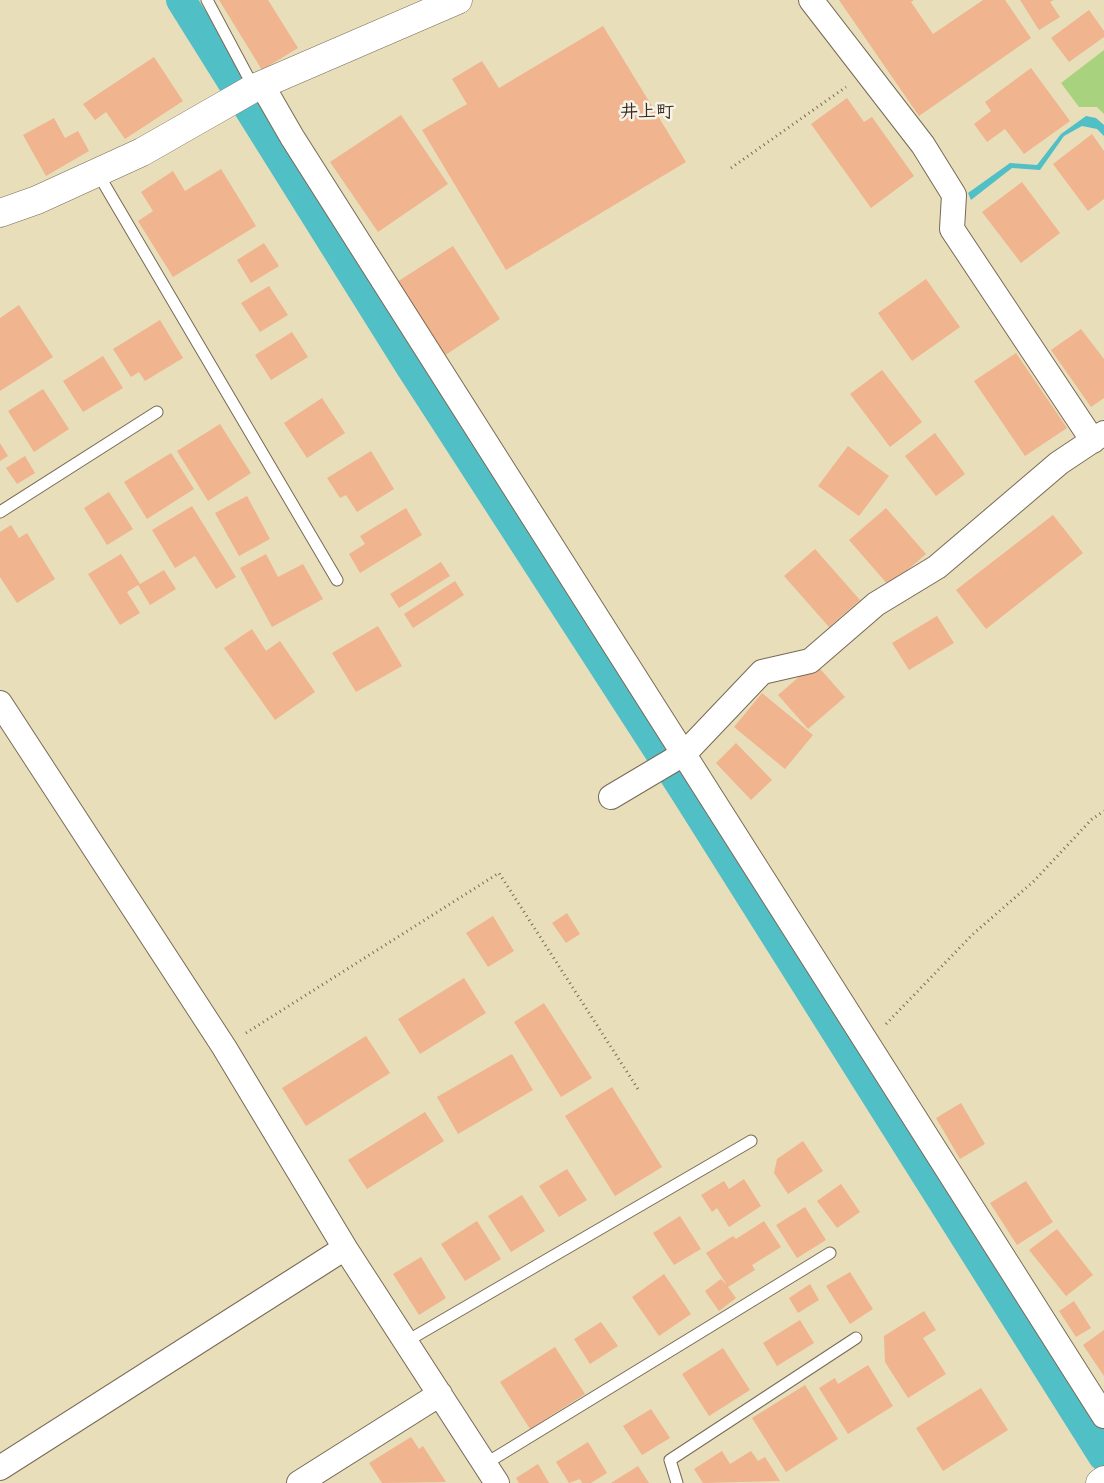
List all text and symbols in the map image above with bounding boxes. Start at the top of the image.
district label: 井上町 [620,101,674,123]

